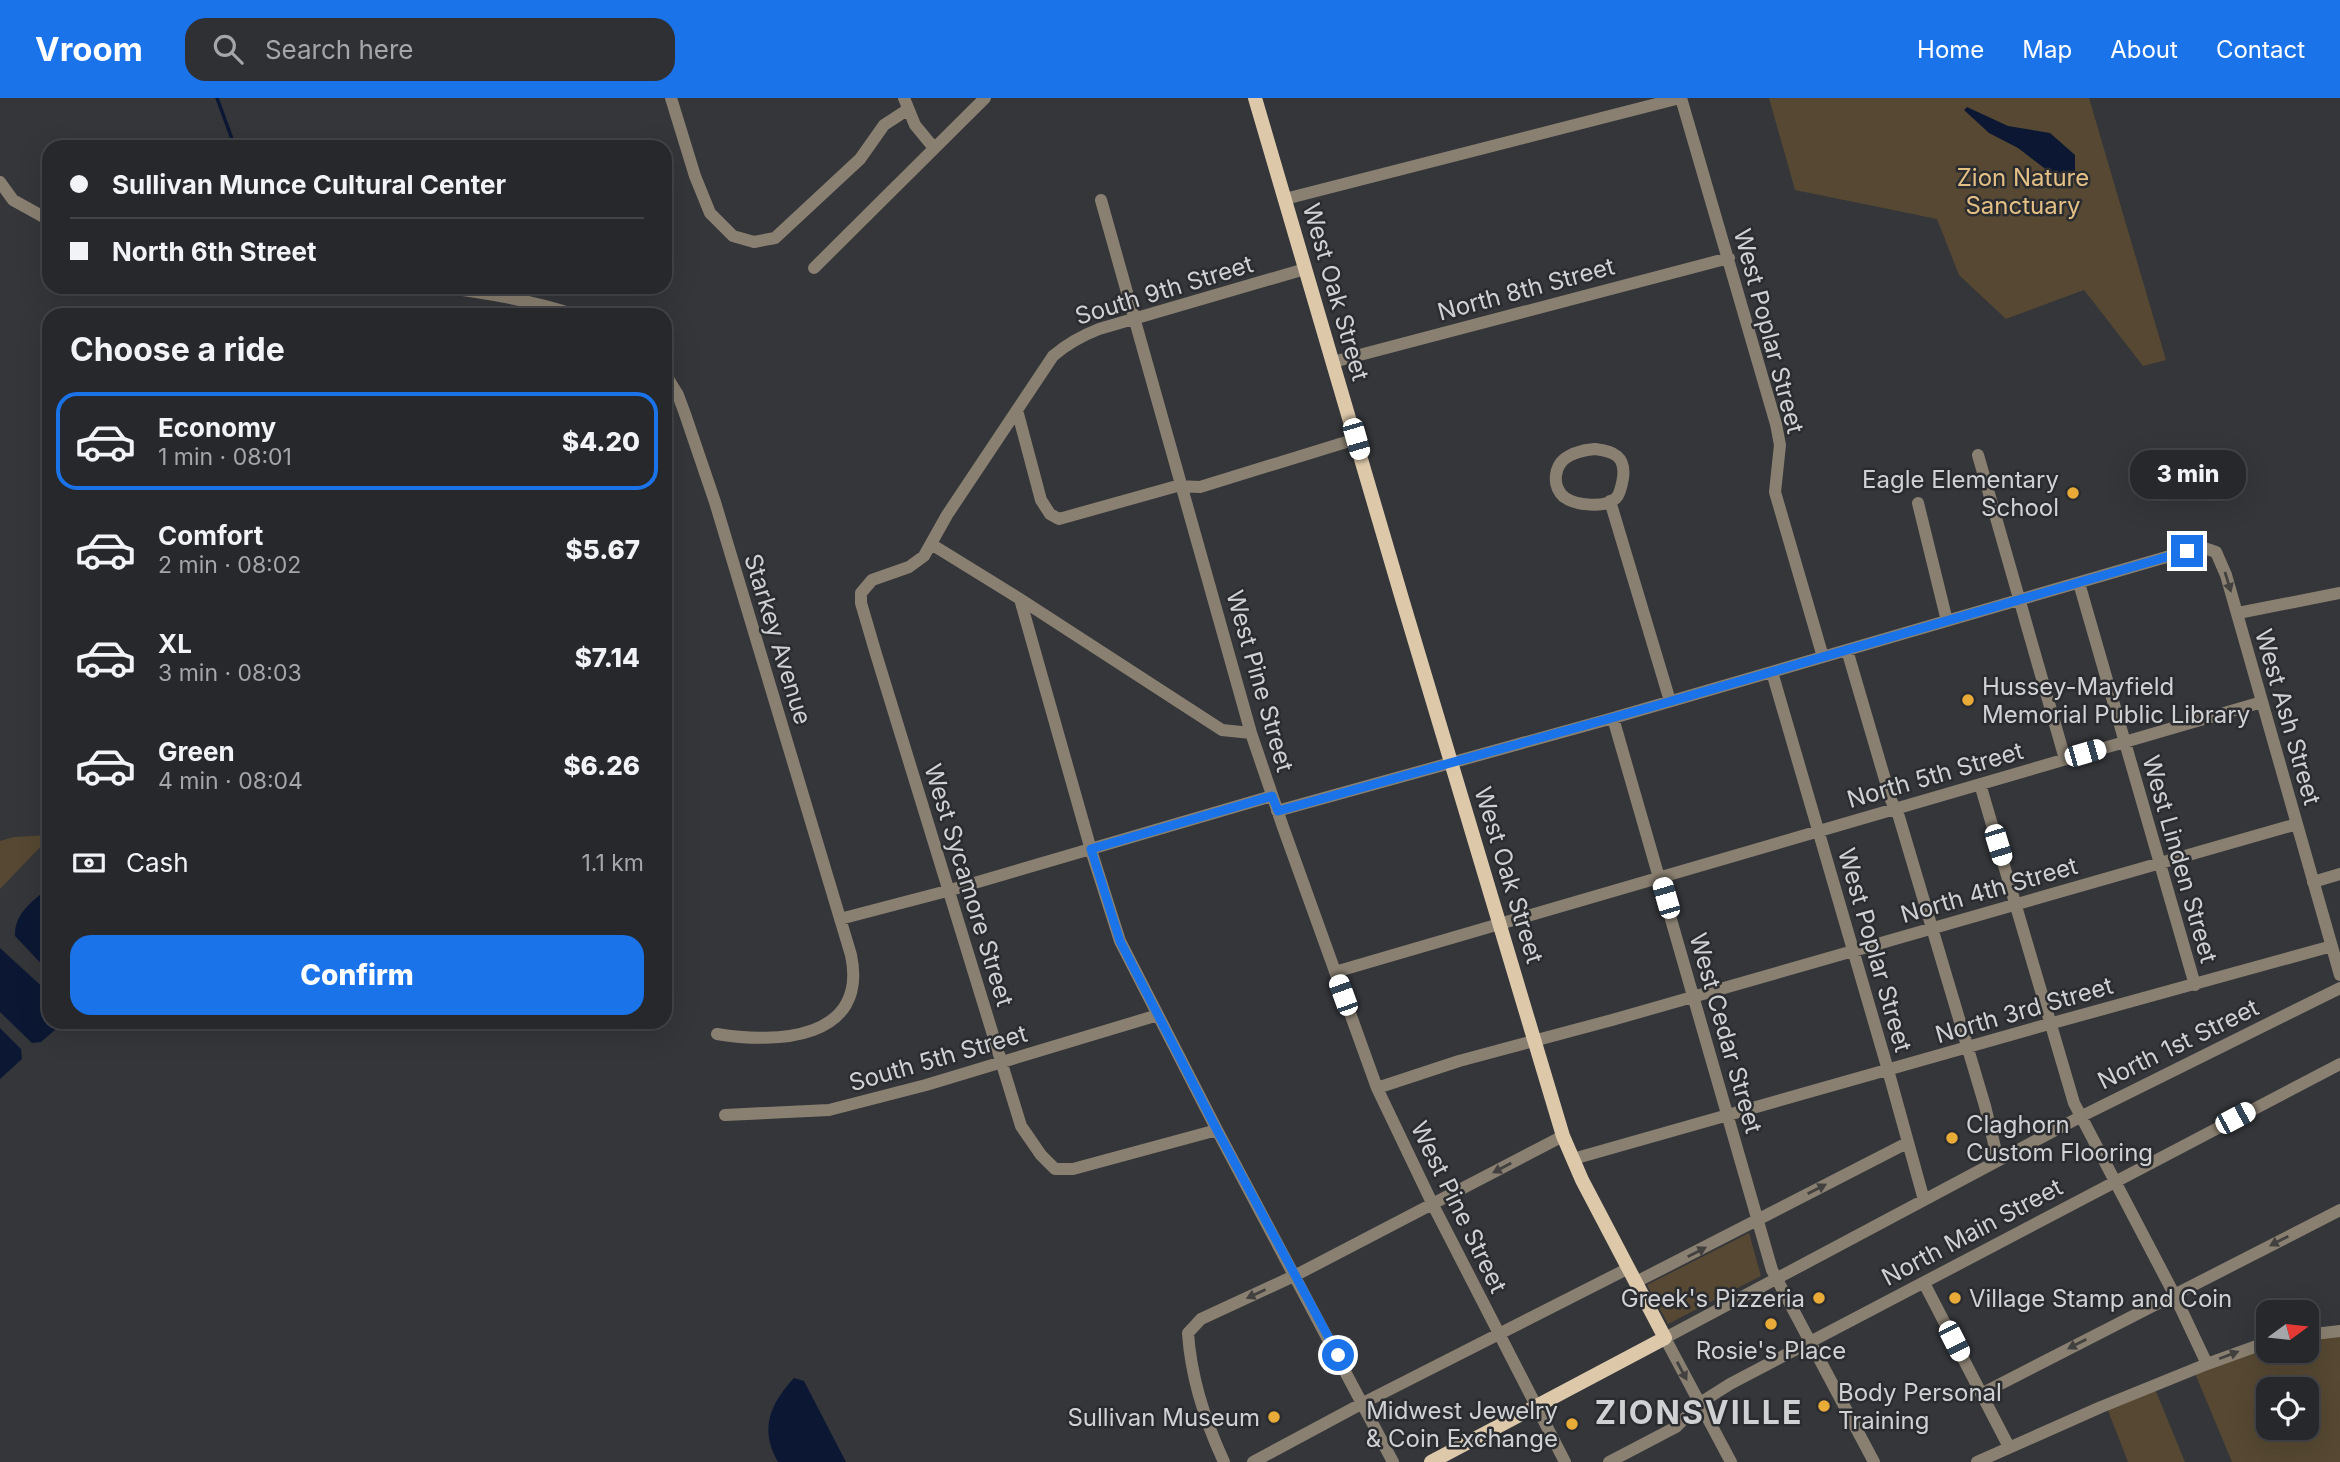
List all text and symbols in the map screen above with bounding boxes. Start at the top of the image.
search box [185,18,675,81]
text: Vroom [35,29,143,69]
icon: search [209,30,247,68]
text: Search here [265,34,414,65]
text: Home [1917,35,1984,64]
text: Map [2022,35,2072,64]
text: About [2110,35,2178,64]
text: Contact [2216,35,2305,64]
park label: Zion Nature Sanctuary [1957,163,2089,220]
text: Sullivan Munce Cultural Center [112,169,506,200]
street label: West Oak Street [1297,200,1375,384]
street label: West Poplar Street [1728,225,1810,437]
text: North 6th Street [112,236,317,267]
street label: South 9th Street [1072,249,1257,331]
street label: North 8th Street [1434,251,1618,327]
text: Choose a ride [70,330,285,369]
icon: car [74,410,137,473]
text: Economy [158,412,276,443]
car [1341,416,1372,462]
text: $4.20 [562,426,640,457]
text: 1 min · 08:01 [158,443,292,471]
callout: 3 min [2129,449,2245,498]
text: 3 min [2157,460,2219,488]
place label: Eagle Elementary School [1862,465,2059,522]
marker: Eagle Elementary School [2065,485,2081,501]
icon: car [74,518,137,581]
text: Comfort [158,520,263,551]
text: $5.67 [566,534,640,565]
route end [2171,535,2203,567]
street label: Starkey Avenue [738,550,818,728]
text: 2 min · 08:02 [158,551,301,579]
one-way arrow [2224,572,2234,593]
street label: West Pine Street [1220,587,1300,775]
icon: car [74,626,137,689]
street label: West Ash Street [2249,626,2327,808]
text: XL [158,628,192,659]
text: $7.14 [575,642,640,673]
text: 3 min · 08:03 [158,659,302,687]
place label: Hussey-Mayfield Memorial Public Library [1982,672,2250,729]
marker: Hussey-Mayfield Memorial Public Library [1960,692,1976,708]
icon: car [74,734,137,797]
text: Green [158,736,235,767]
street label: North 5th Street [1844,736,2027,814]
car [2062,737,2109,769]
text: $6.26 [563,750,640,781]
street label: West Linden Street [2136,752,2224,966]
street label: West Sycamore Street [918,760,1020,1010]
text: 4 min · 08:04 [158,767,303,795]
street label: West Oak Street [1468,783,1550,967]
car [1982,822,2015,868]
icon: cash [70,844,108,882]
street label: West Poplar Street [1832,845,1918,1055]
text: Cash [126,847,189,878]
text: 1.1 km [581,849,644,877]
street label: North 4th Street [1897,851,2081,929]
car [1651,875,1682,921]
street label: West Cedar Street [1684,930,1768,1137]
button: Confirm [70,935,644,1015]
street label: North 3rd Street [1932,971,2116,1049]
car [1326,972,1361,1018]
street label: North 1st Street [2093,992,2263,1095]
street label: South 5th Street [846,1019,1031,1097]
car [2212,1099,2259,1137]
place label: Claghorn Custom Flooring [1966,1110,2153,1167]
street label: West Pine Street [1405,1116,1513,1298]
marker: Claghorn Custom Flooring [1944,1130,1960,1146]
one-way arrow [1493,1162,1512,1174]
street label: North Main Street [1877,1172,2067,1292]
one-way arrow [1807,1184,1827,1195]
one-way arrow [2269,1235,2289,1246]
one-way arrow [1687,1246,1707,1257]
place label: Greek's Pizzeria [1621,1284,1805,1313]
place label: Village Stamp and Coin [1969,1284,2232,1313]
one-way arrow [1246,1288,1266,1299]
marker: Greek's Pizzeria [1811,1290,1827,1306]
marker: Village Stamp and Coin [1947,1290,1963,1306]
north arrow [2256,1300,2319,1363]
map controls [2256,1300,2319,1440]
marker: Rosie's Place [1763,1316,1779,1332]
car [1936,1318,1973,1364]
place label: Rosie's Place [1696,1336,1846,1365]
route start [1322,1339,1354,1371]
one-way arrow [2067,1339,2087,1350]
one-way arrow [2219,1350,2240,1361]
one-way arrow [1677,1361,1688,1381]
button: locate [2256,1377,2319,1440]
place label: Body Personal Training [1838,1378,2002,1435]
district label: ZIONSVILLE [1595,1393,1803,1432]
place label: Midwest Jewelry & Coin Exchange [1366,1396,1558,1453]
marker: Body Personal Training [1816,1398,1832,1414]
place label: Sullivan Museum [1067,1403,1260,1432]
marker: Sullivan Museum [1266,1409,1282,1425]
marker: Midwest Jewelry & Coin Exchange [1564,1416,1580,1432]

